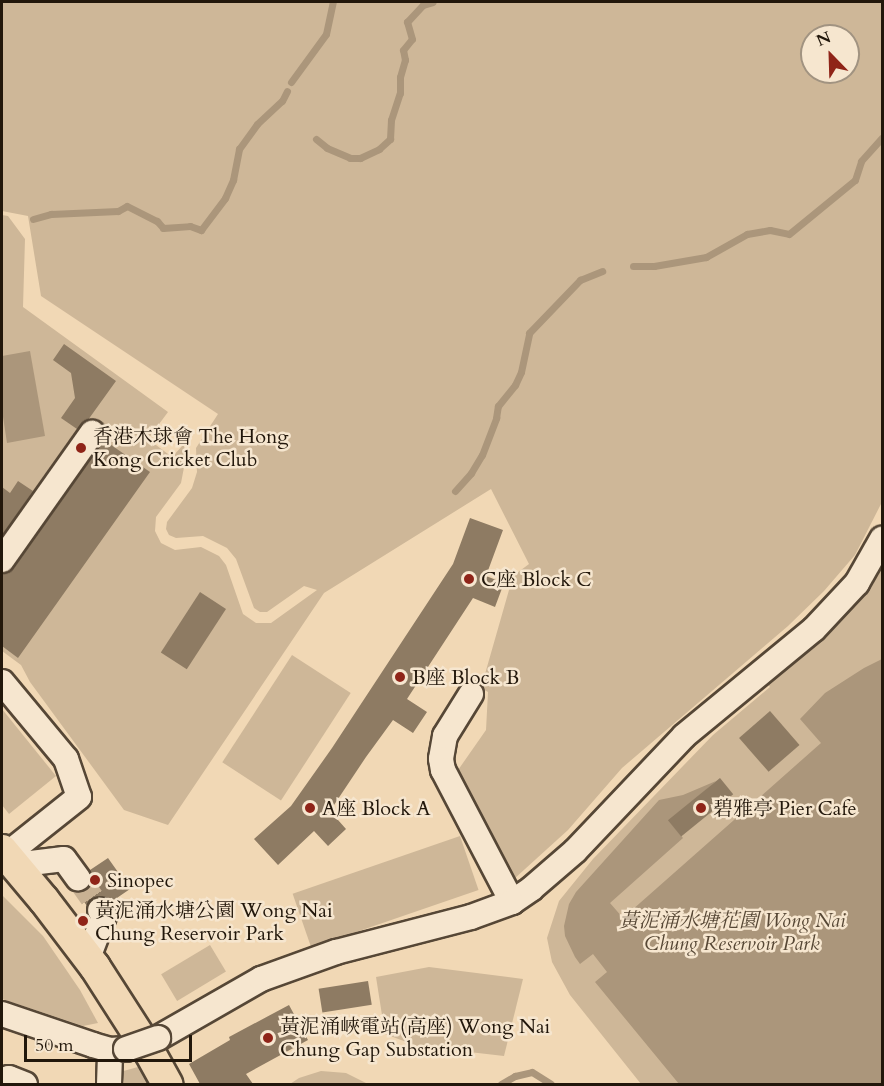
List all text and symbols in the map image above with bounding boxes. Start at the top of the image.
north arrow [800,24,860,84]
text: N [813,26,834,52]
place label: 香港木球會 The Hong Kong Cricket Club [93,424,289,471]
marker: 香港木球會 The Hong Kong Cricket Club [74,441,88,455]
place label: C座 Block C [481,567,592,591]
marker: C座 Block C [462,572,476,586]
place label: B座 Block B [412,665,519,689]
marker: B座 Block B [393,670,407,684]
place label: A座 Block A [322,796,431,820]
place label: 碧雅亭 Pier Cafe [713,796,857,820]
marker: A座 Block A [303,801,317,815]
marker: 碧雅亭 Pier Cafe [694,801,708,815]
place label: Sinopec [107,868,174,892]
marker: Sinopec [88,873,102,887]
place label: 黃泥涌水塘公園 Wong Nai Chung Reservoir Park [95,898,333,945]
park label: 黃泥涌水塘花園 Wong Nai Chung Reservoir Park [619,908,845,955]
marker: 黃泥涌水塘公園 Wong Nai Chung Reservoir Park [76,914,90,928]
place label: 黃泥涌峽電站(高座) Wong Nai Chung Gap Substation [280,1014,550,1061]
scale bar [27,1023,195,1061]
marker: 黃泥涌峽電站(高座) Wong Nai Chung Gap Substation [261,1031,275,1045]
text: 50 m [35,1033,74,1058]

